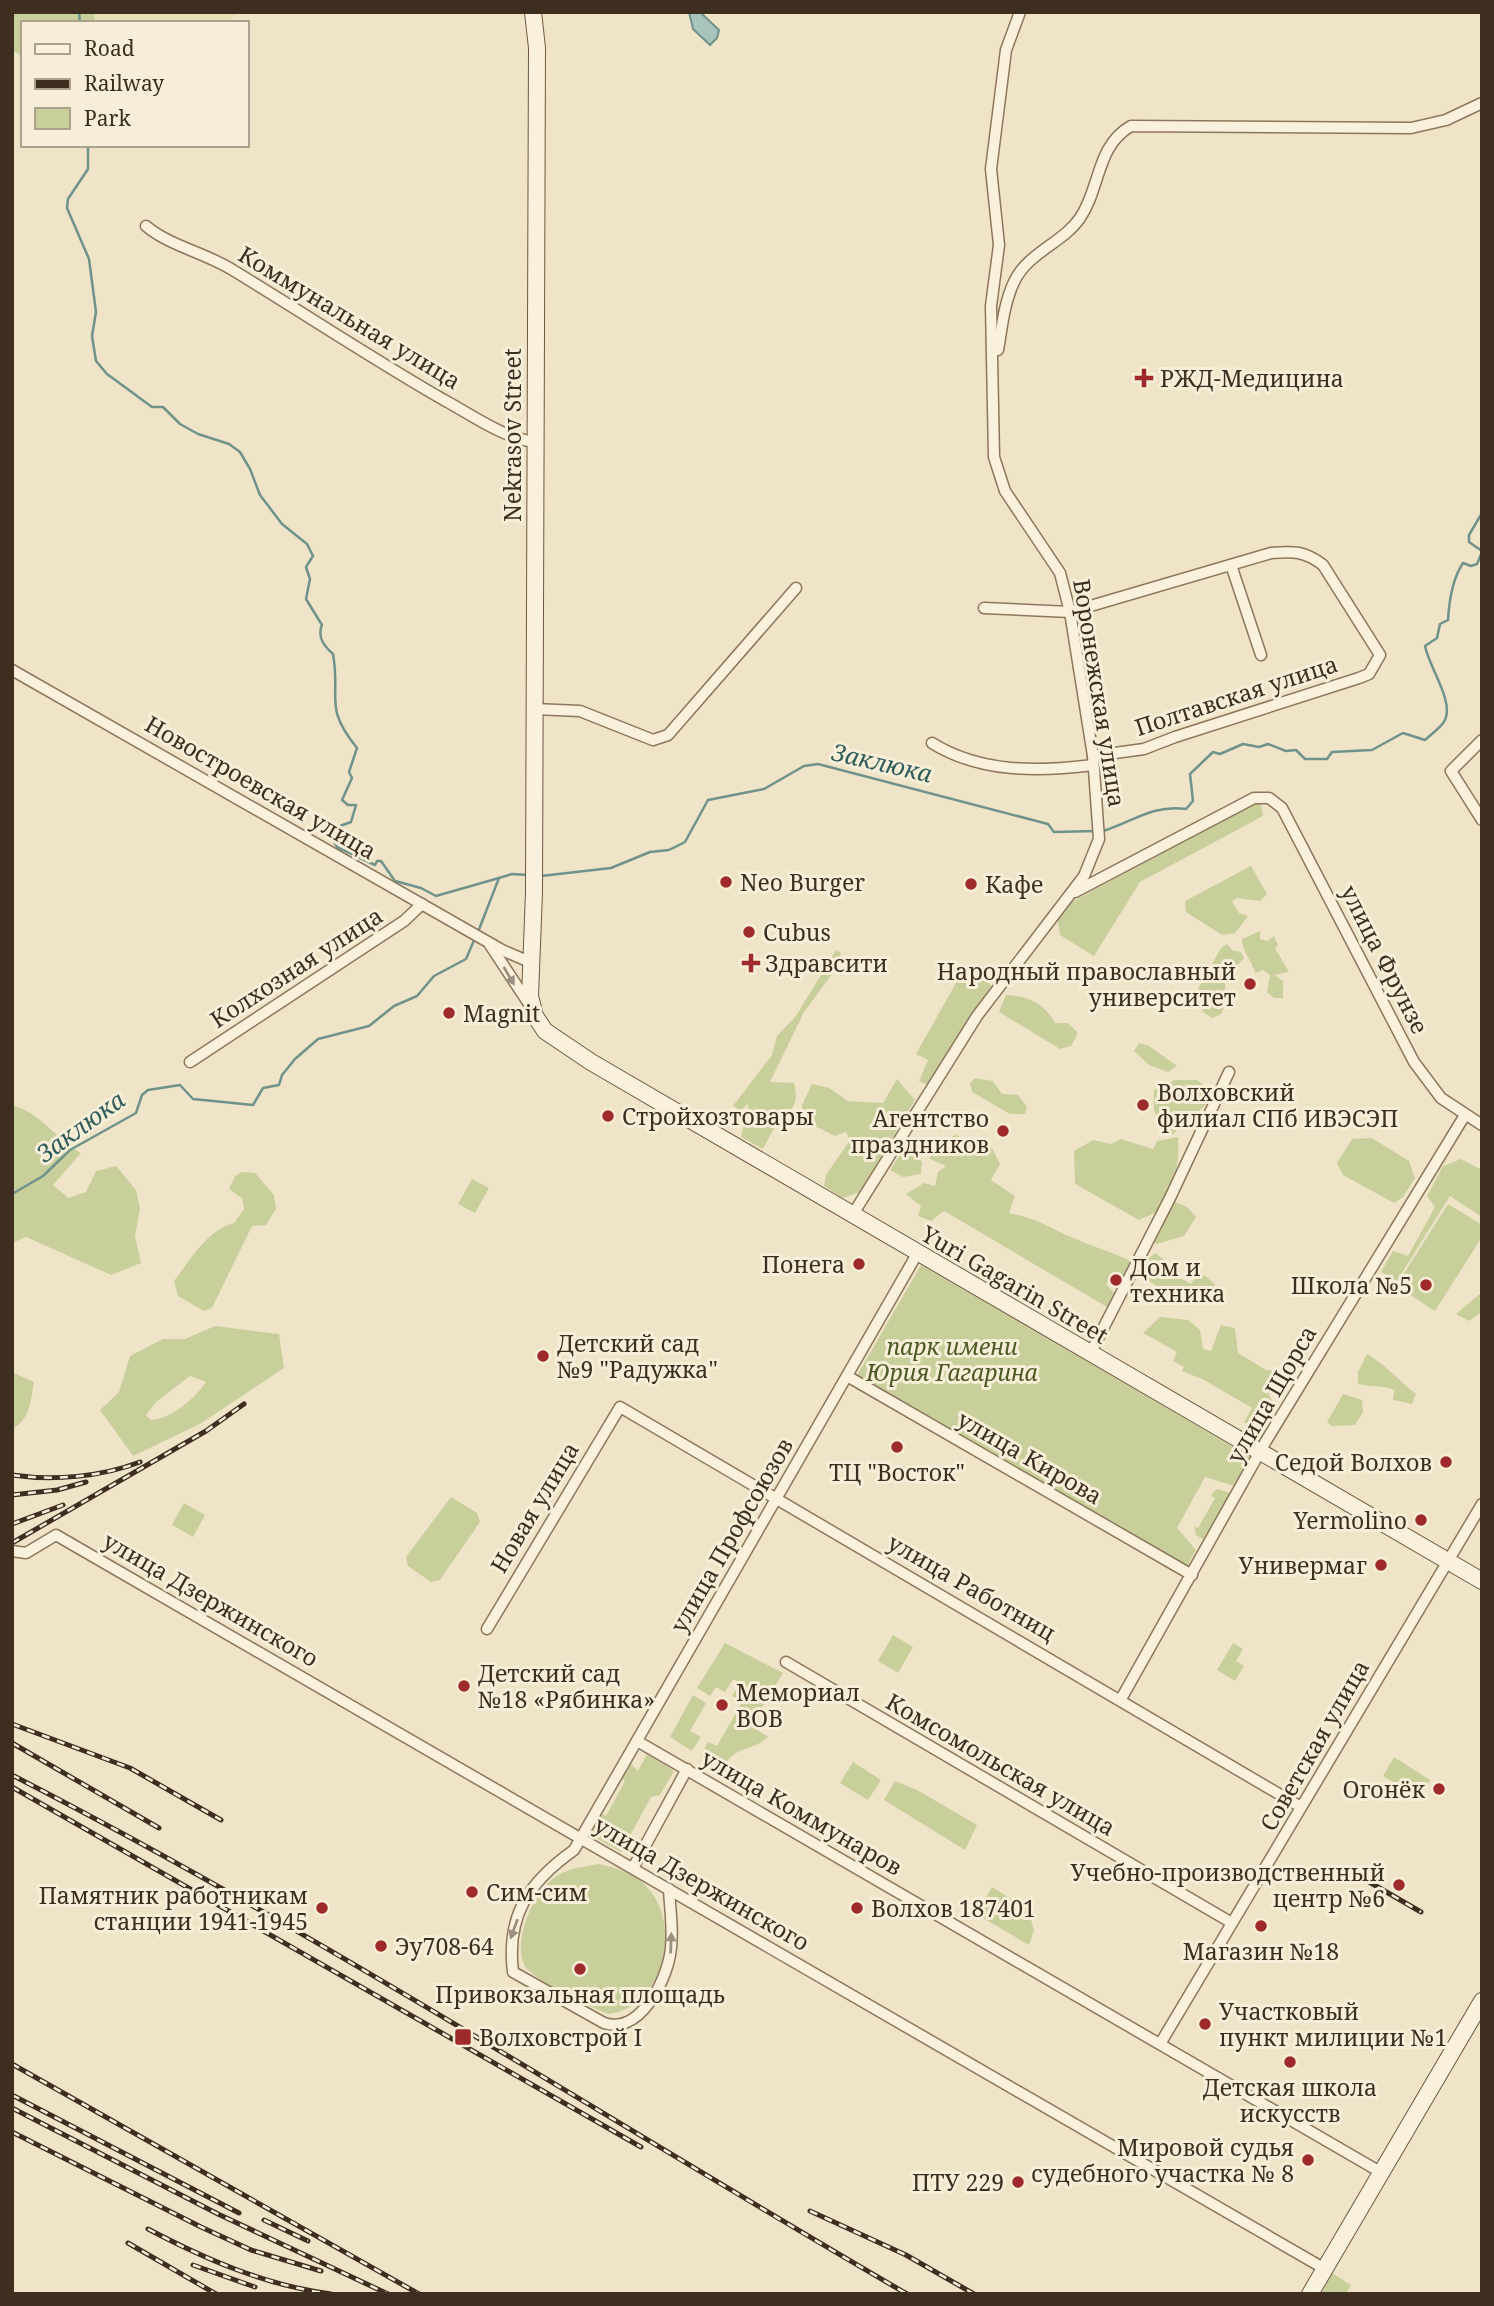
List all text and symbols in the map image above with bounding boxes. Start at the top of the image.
legend [21,21,248,147]
text: Road [84,34,135,62]
text: Railway [84,69,164,97]
text: Park [84,104,131,132]
street label: Коммунальная улица [233,238,467,396]
street label: Nekrasov Street [496,348,528,522]
place label: РЖД-Медицина [1160,362,1344,394]
marker: РЖД-Медицина [1134,368,1154,388]
street label: Воронежская улица [1066,577,1134,809]
street label: Полтавская улица [1130,647,1342,743]
street label: Новостроевская улица [139,708,383,866]
water label: Заклюка [828,734,936,790]
place label: Neo Burger [740,866,865,898]
place label: Кафе [985,868,1043,900]
marker: Neo Burger [718,874,734,890]
marker: Кафе [963,876,979,892]
street label: улица Фрунзе [1334,879,1436,1039]
street label: Колхозная улица [204,899,388,1035]
place label: Cubus [763,916,831,948]
marker: Cubus [741,924,757,940]
place label: Здравсити [765,947,888,979]
marker: Здравсити [743,955,759,971]
place label: Народный православный университет [937,955,1236,1013]
one-way arrow [503,966,515,985]
marker: Народный православный университет [1242,976,1258,992]
place label: Magnit [463,997,540,1029]
marker: Magnit [441,1005,457,1021]
place label: Волховский филиал СПб ИВЭСЭП [1157,1076,1398,1134]
water label: Заклюка [29,1082,131,1169]
marker: Волховский филиал СПб ИВЭСЭП [1135,1097,1151,1113]
place label: Стройхозтовары [622,1100,814,1132]
place label: Агентство праздников [850,1102,989,1160]
marker: Стройхозтовары [600,1108,616,1124]
marker: Агентство праздников [995,1123,1011,1139]
street label: Yuri Gagarin Street [915,1217,1114,1351]
place label: Понега [762,1248,845,1280]
place label: Дом и техника [1130,1251,1225,1309]
marker: Понега [851,1256,867,1272]
place label: Школа №5 [1291,1269,1412,1301]
marker: Дом и техника [1108,1272,1124,1288]
marker: Школа №5 [1418,1277,1434,1293]
street label: улица Щорса [1219,1319,1323,1469]
place label: Детский cад №9 "Радужка" [557,1327,718,1385]
park label: парк имени Юрия Гагарина [865,1330,1038,1388]
marker: Детский cад №9 "Радужка" [535,1348,551,1364]
street label: улица Кирова [952,1403,1108,1511]
street label: улица Профсоюзов [662,1432,800,1638]
street label: Новая улица [482,1436,586,1578]
marker: ТЦ "Восток" [889,1439,905,1455]
place label: Седой Волхов [1275,1446,1432,1478]
marker: Седой Волхов [1438,1454,1454,1470]
place label: ТЦ "Восток" [829,1456,965,1488]
place label: Yermolino [1292,1504,1407,1536]
marker: Yermolino [1413,1512,1429,1528]
street label: улица Дзержинского [97,1524,325,1674]
street label: улица Работниц [882,1526,1062,1648]
place label: Универмаг [1238,1549,1367,1581]
marker: Универмаг [1373,1557,1389,1573]
street label: Советская улица [1252,1654,1376,1836]
place label: Детский сад №18 «Рябинка» [478,1657,655,1715]
place label: Мемориал ВОВ [736,1676,860,1734]
marker: Детский сад №18 «Рябинка» [456,1678,472,1694]
street label: Комсомольская улица [880,1685,1122,1843]
marker: Мемориал ВОВ [714,1697,730,1713]
street label: улица Коммунаров [696,1741,908,1883]
place label: Огонёк [1342,1773,1425,1805]
marker: Огонёк [1431,1781,1447,1797]
street label: улица Дзержинского [588,1808,816,1958]
place label: Учебно-производственный центр №6 [1070,1856,1385,1914]
place label: Сим-сим [486,1876,588,1908]
marker: Учебно-производственный центр №6 [1391,1877,1407,1893]
place label: Памятник работникам станции 1941-1945 [39,1879,308,1937]
marker: Сим-сим [464,1884,480,1900]
place label: Волхов 187401 [871,1892,1036,1924]
marker: Памятник работникам станции 1941-1945 [314,1900,330,1916]
marker: Волхов 187401 [849,1900,865,1916]
marker: Магазин №18 [1253,1918,1269,1934]
one-way arrow [508,1919,519,1940]
place label: Эу708-64 [395,1930,494,1962]
one-way arrow [665,1932,676,1954]
place label: Магазин №18 [1183,1935,1339,1967]
marker: Эу708-64 [373,1938,389,1954]
marker: Привокзальная площадь [572,1961,588,1977]
place label: Привокзальная площадь [435,1978,725,2010]
place label: Участковый пункт милиции №1 [1219,1995,1447,2053]
marker: Участковый пункт милиции №1 [1197,2016,1213,2032]
place label: Волховстрой I [479,2021,642,2053]
marker: Волховстрой I [453,2027,473,2047]
marker: Детская школа искусств [1282,2054,1298,2070]
place label: Детская школа искусств [1203,2071,1377,2129]
place label: Мировой судья судебного участка № 8 [1031,2131,1294,2189]
marker: Мировой судья судебного участка № 8 [1300,2152,1316,2168]
place label: ПТУ 229 [912,2166,1004,2198]
marker: ПТУ 229 [1010,2174,1026,2190]

